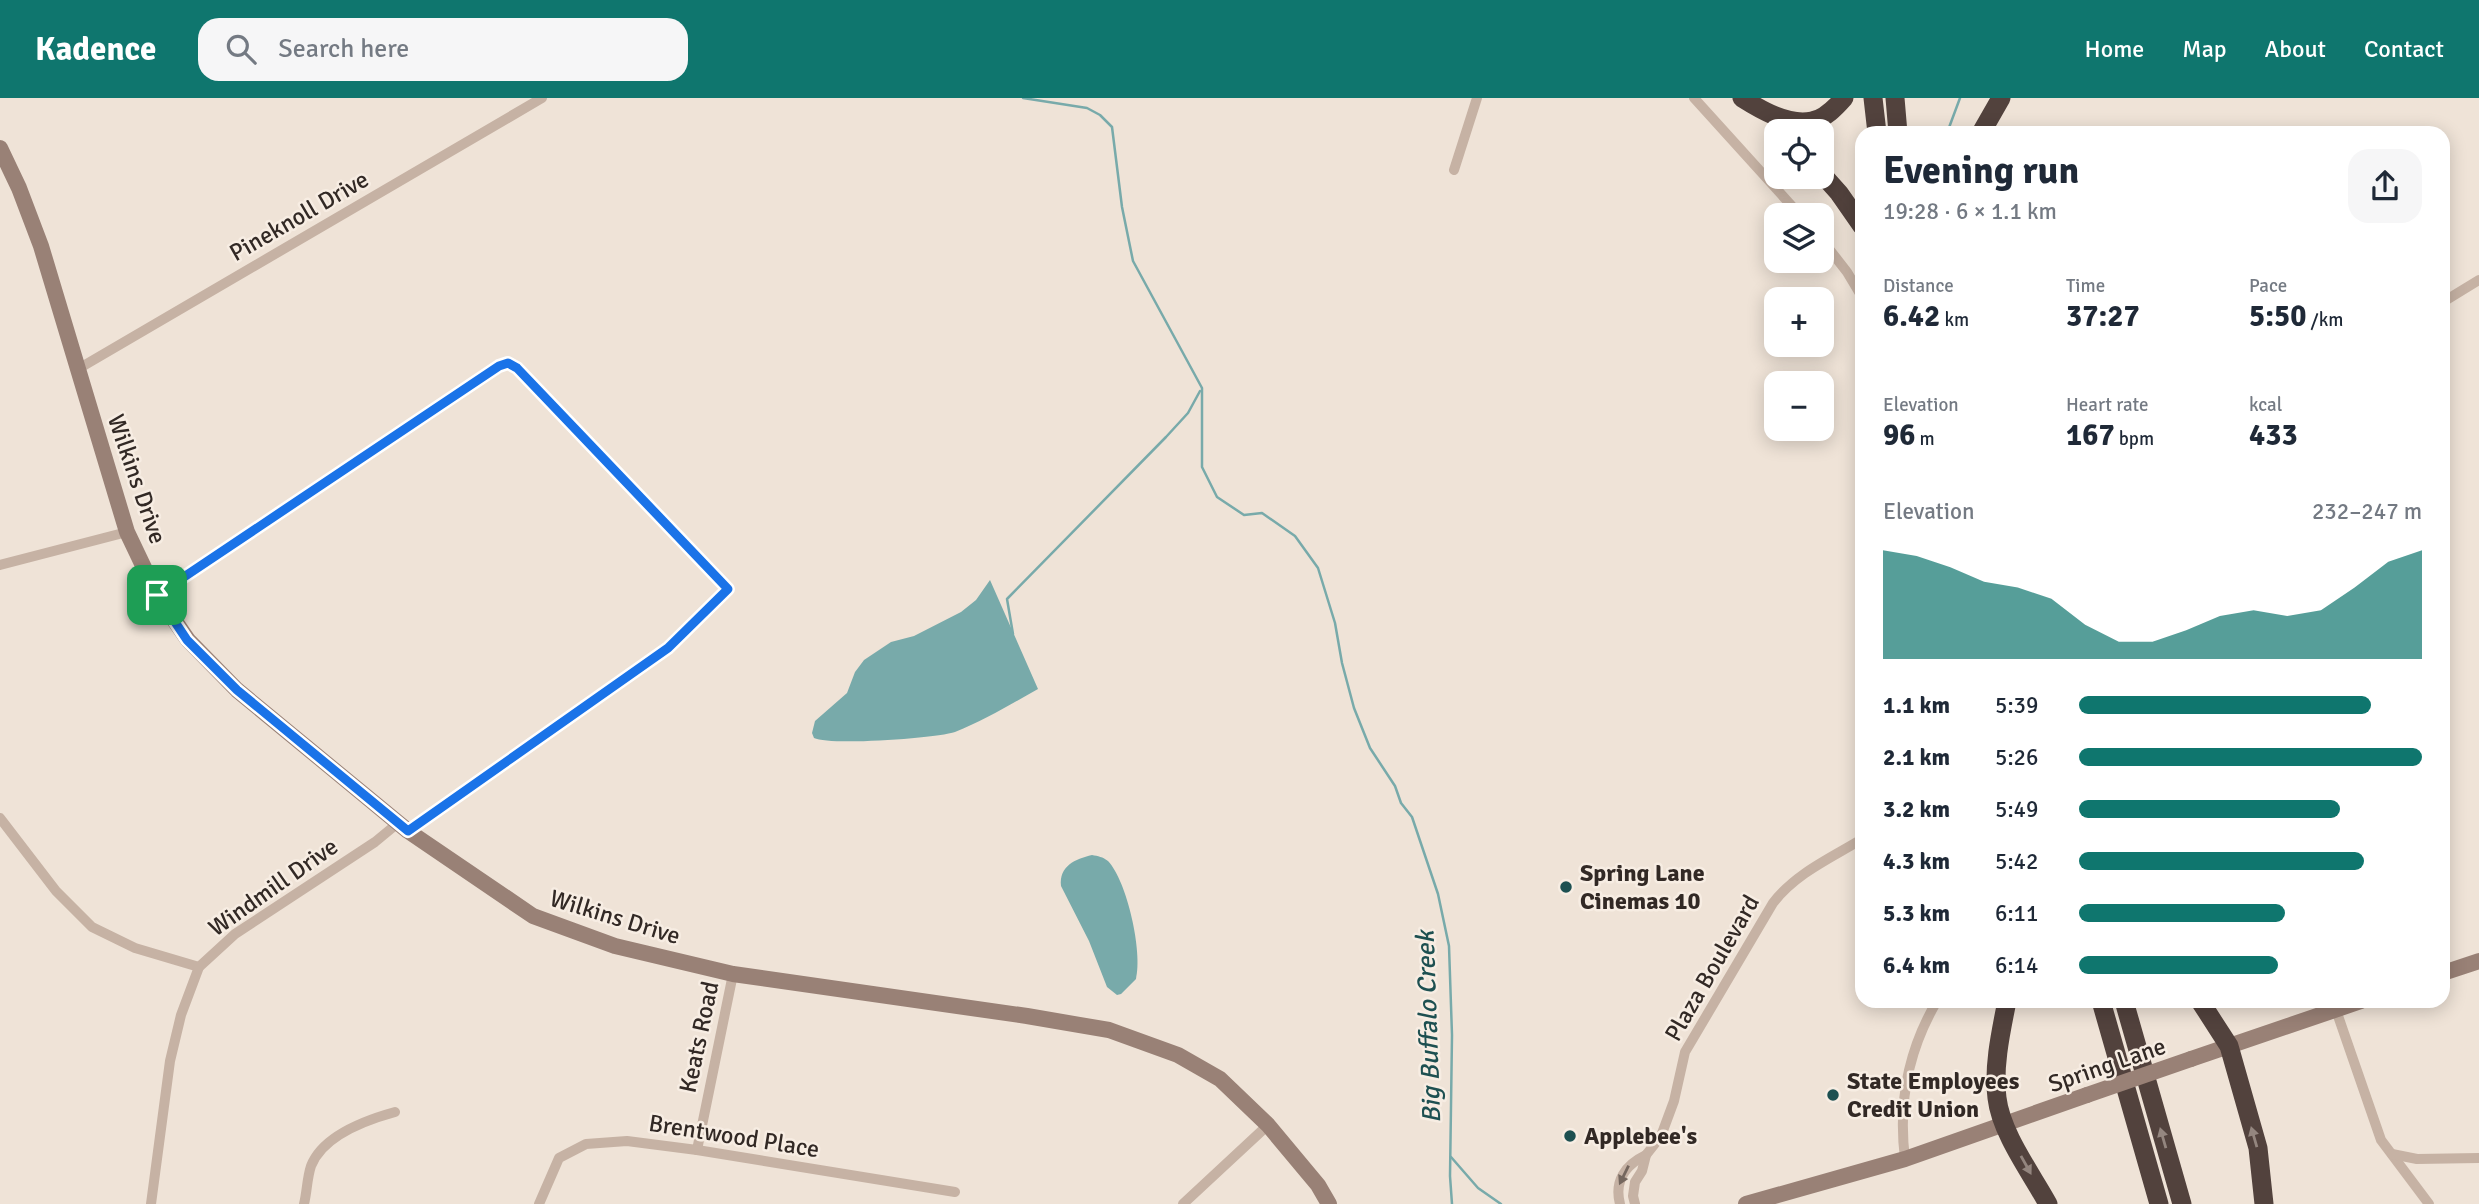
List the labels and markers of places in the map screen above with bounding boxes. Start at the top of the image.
pin [127,565,187,625]
place label: Spring Lane Cinemas 10 [1580,858,1705,916]
marker: Spring Lane Cinemas 10 [1558,879,1574,895]
place label: State Employees Credit Union [1847,1066,2020,1124]
marker: State Employees Credit Union [1825,1087,1841,1103]
place label: Applebee's [1584,1121,1698,1151]
marker: Applebee's [1562,1128,1578,1144]

